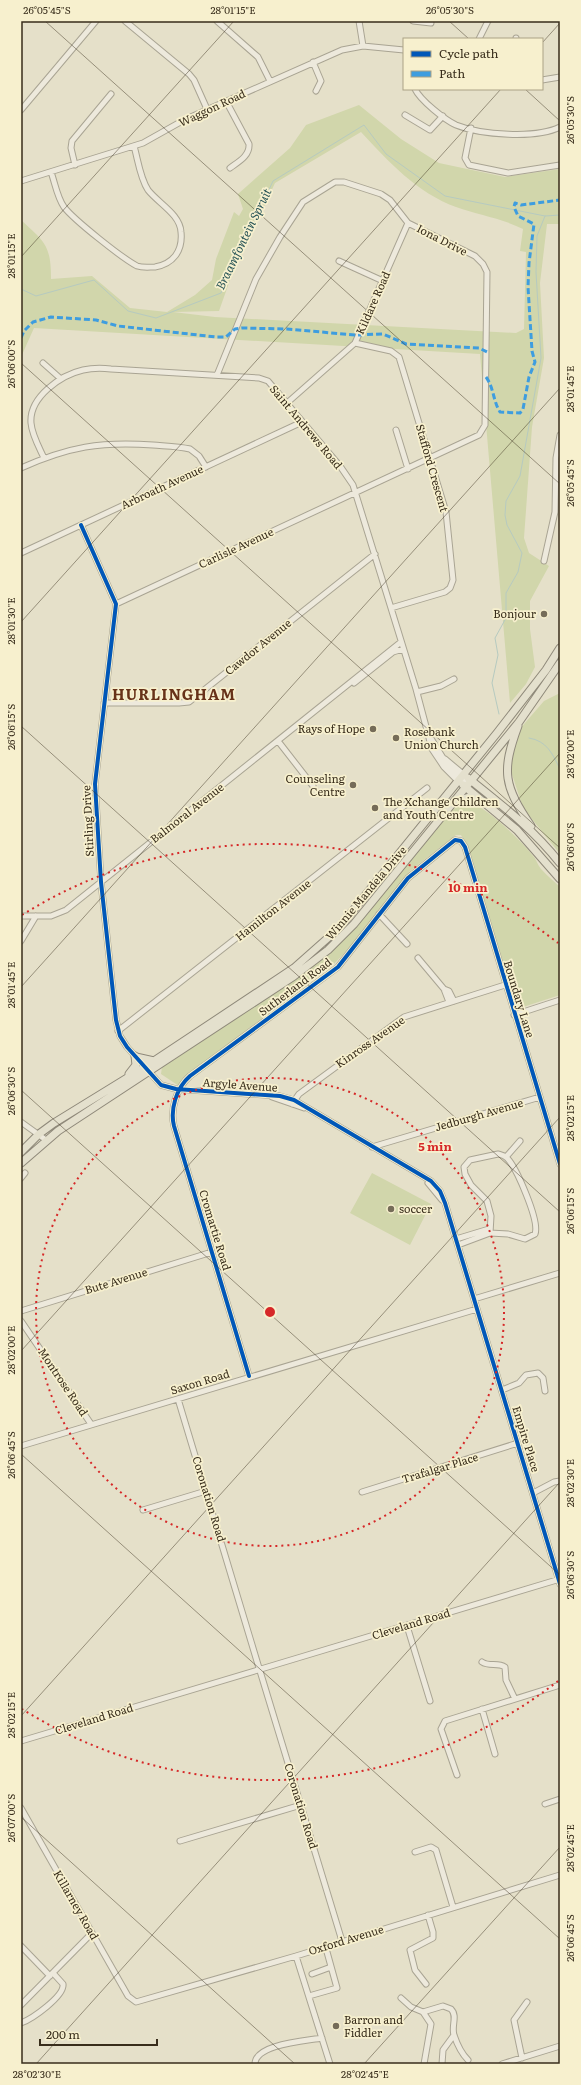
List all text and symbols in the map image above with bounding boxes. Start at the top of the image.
text: 26°05'45"S [23,2,71,17]
text: 28°01'15"E [210,2,256,17]
text: 26°05'30"S [426,2,474,17]
legend [403,38,543,90]
text: Cycle path [439,44,499,62]
text: Path [439,64,465,82]
street label: Waggon Road [175,84,248,130]
text: 26°05'30"S [562,96,577,144]
water label: Braamfontein Spruit [211,185,276,292]
street label: Iona Drive [414,219,471,259]
text: 28°01'15"E [3,233,18,279]
street label: Kildare Road [351,268,393,337]
text: 26°06'00"S [3,340,18,388]
text: 28°01'45"E [562,366,577,412]
street label: Saint Andrews Road [267,381,347,472]
street label: Stafford Crescent [413,422,453,514]
text: 26°05'45"S [562,459,577,507]
street label: Arbroath Avenue [118,460,206,512]
street label: Carlisle Avenue [196,523,276,571]
text: 28°01'30"E [3,597,18,645]
place label: Bonjour [493,605,537,621]
marker: Bonjour [539,609,549,619]
street label: Cawdor Avenue [221,614,294,678]
district label: HURLINGHAM [112,682,236,705]
text: 26°06'15"S [3,704,18,750]
place label: Rays of Hope [298,720,365,736]
place label: Rosebank Union Church [404,723,479,752]
marker: Rays of Hope [368,724,378,734]
text: 28°02'00"E [562,730,577,778]
marker: Rosebank Union Church [391,733,401,743]
place label: Counseling Centre [285,770,346,799]
street label: Balmoral Avenue [146,778,227,846]
marker: Counseling Centre [348,780,358,790]
street label: Stirling Drive [77,785,97,857]
place label: The Xchange Children and Youth Centre [383,793,498,822]
marker: The Xchange Children and Youth Centre [370,803,380,813]
text: 26°06'00"S [562,823,577,871]
street label: Winnie Mandela Drive [321,842,410,943]
street label: Hamilton Avenue [231,874,314,944]
text: 10 min [448,878,488,896]
street label: Sutherland Road [255,953,334,1019]
street label: Boundary Lane [501,958,539,1040]
text: 28°01'45"E [3,962,18,1008]
street label: Kinross Avenue [332,1011,408,1071]
text: 26°06'30"S [3,1067,18,1115]
street label: Argyle Avenue [202,1073,278,1095]
street label: Jedburgh Avenue [433,1094,525,1134]
text: 28°02'15"E [562,1095,577,1141]
text: 5 min [418,1137,452,1155]
street label: Cromartie Road [196,1187,236,1272]
text: 26°06'15"S [562,1188,577,1234]
place label: soccer [399,1200,433,1216]
marker: soccer [386,1204,396,1214]
street label: Bute Avenue [82,1263,149,1297]
centre of rings [263,1305,277,1319]
text: 28°02'00"E [3,1326,18,1374]
street label: Montrose Road [35,1344,93,1419]
street label: Saxon Road [168,1364,231,1398]
street label: Empire Place [509,1404,545,1474]
text: 26°06'45"S [3,1431,18,1479]
street label: Trafalgar Place [399,1448,480,1486]
street label: Coronation Road [189,1454,231,1544]
text: 28°02'30"E [562,1459,577,1507]
text: 26°06'30"S [562,1551,577,1599]
street label: Cleveland Road [370,1604,452,1643]
text: 28°02'15"E [3,1692,18,1738]
street label: Cleveland Road [53,1699,135,1738]
street label: Coronation Road [281,1761,323,1851]
text: 26°07'00"S [3,1794,18,1842]
text: 28°02'45"E [562,1824,577,1872]
street label: Killarney Road [50,1867,104,1943]
text: 26°06'45"S [562,1914,577,1962]
street label: Oxford Avenue [306,1920,385,1958]
place label: Barron and Fiddler [344,2011,403,2040]
scale bar [40,2021,157,2047]
marker: Barron and Fiddler [331,2021,341,2031]
text: 200 m [46,2025,80,2043]
text: 28°02'30"E [13,2066,61,2081]
text: 28°02'45"E [341,2066,389,2081]

